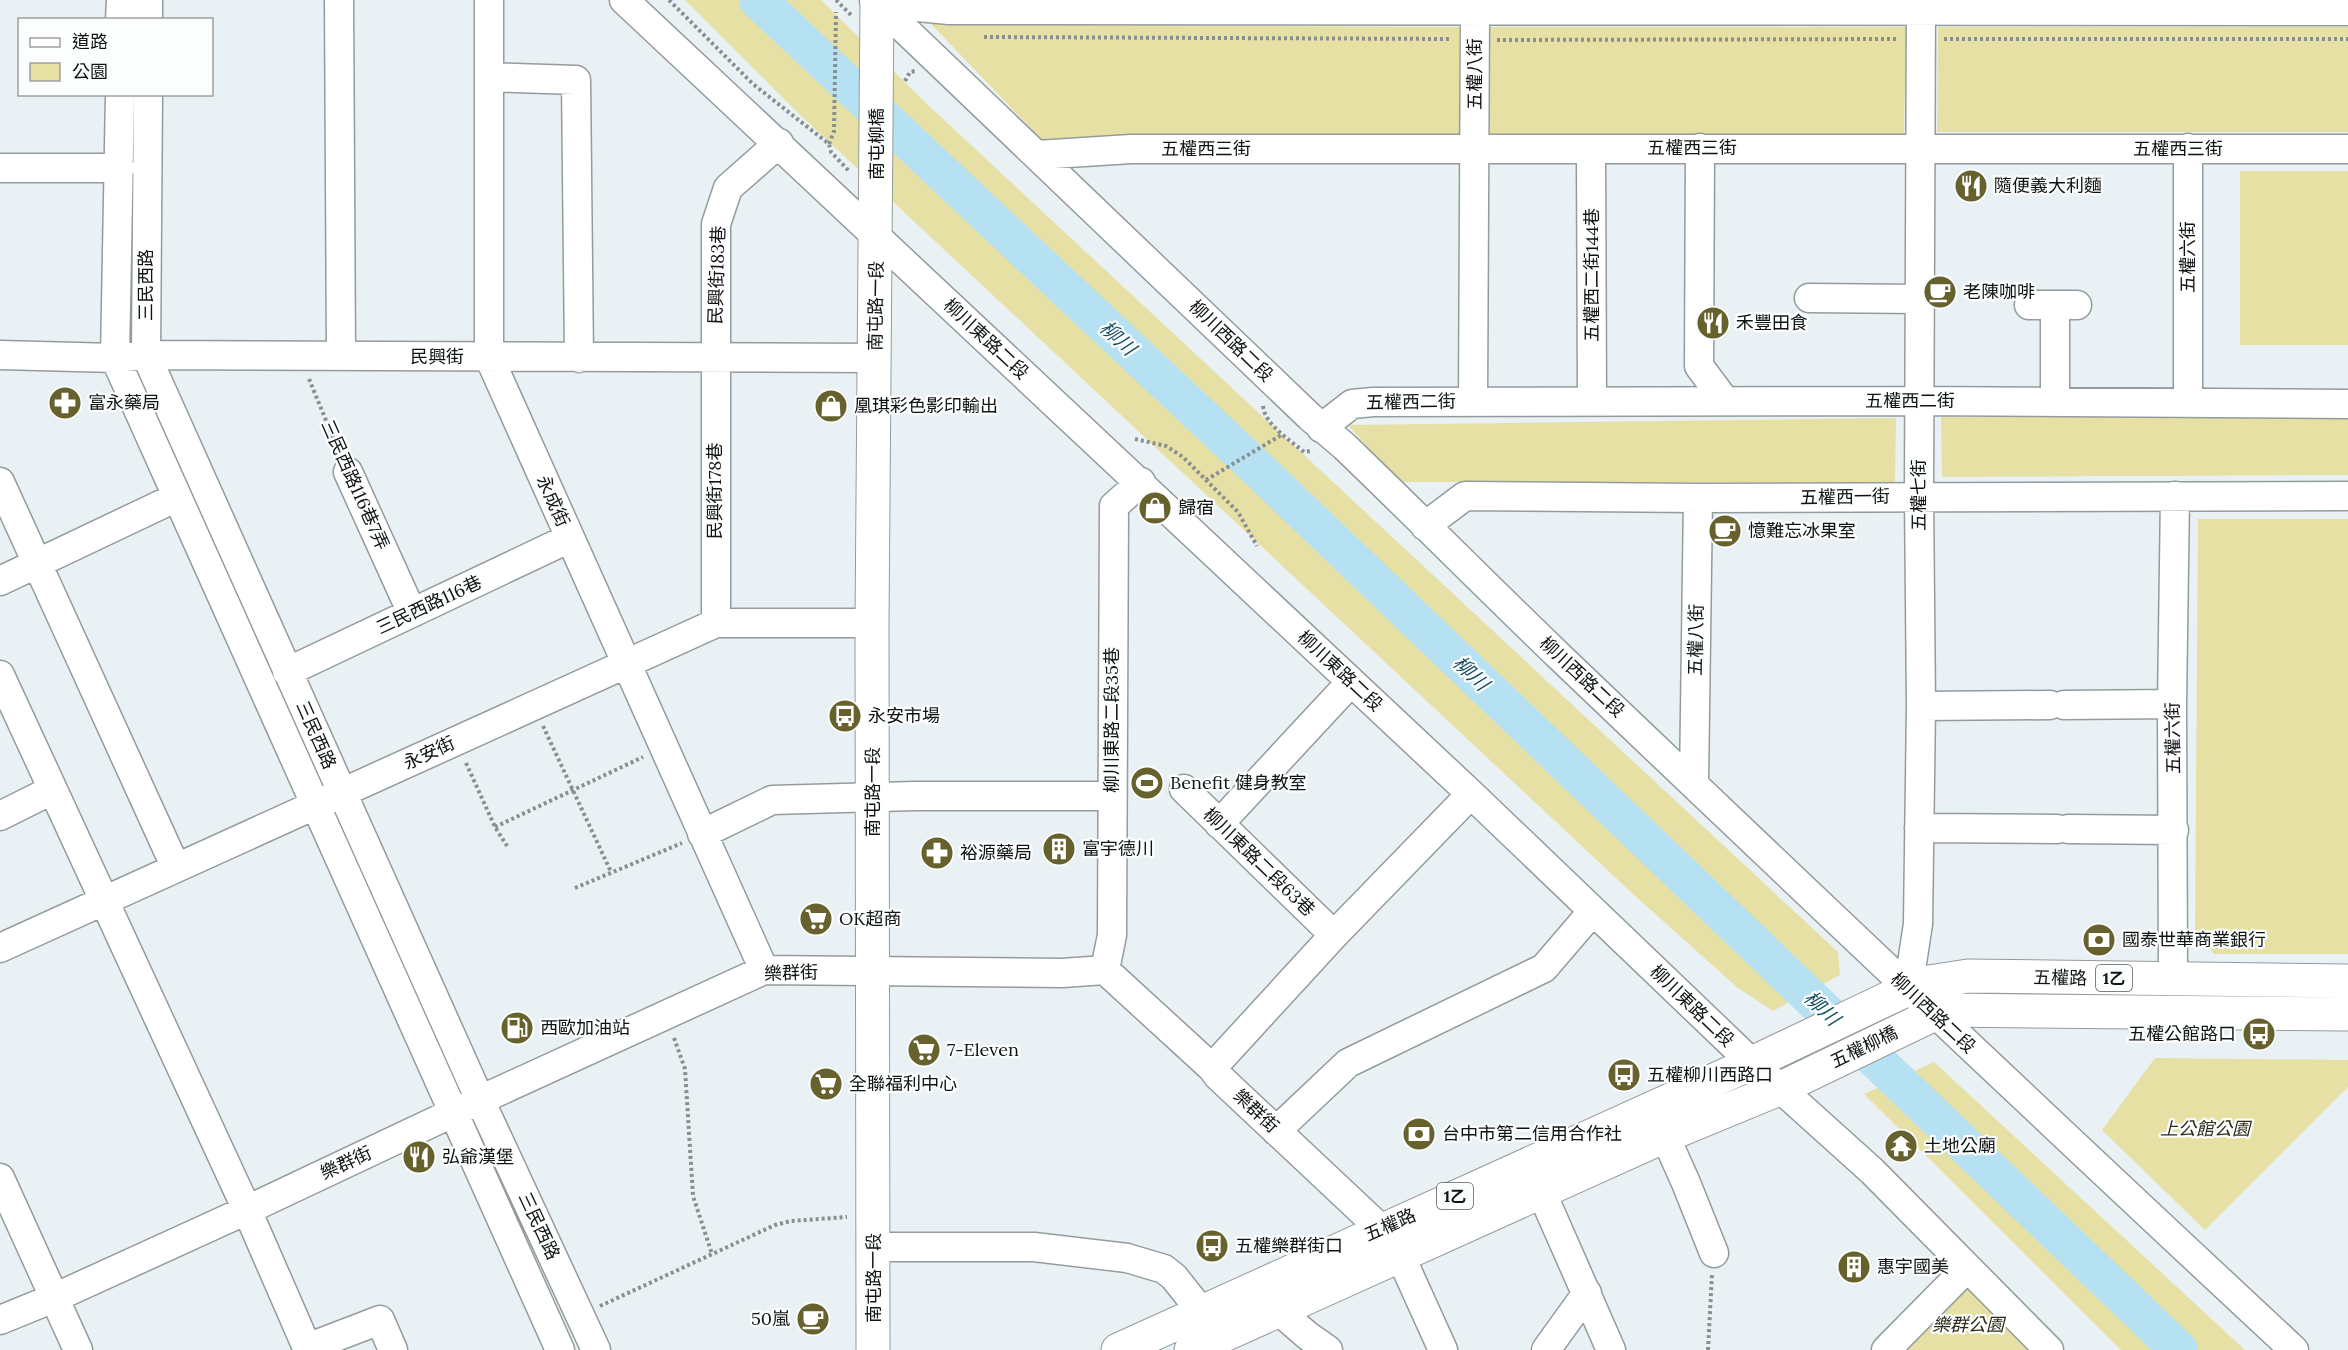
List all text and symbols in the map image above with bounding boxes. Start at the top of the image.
legend [18,18,213,96]
text: 道路 [72,30,108,53]
street label: 五權八街 [1463,38,1486,110]
text: 公園 [72,60,108,83]
street label: 南屯柳橋 [865,108,888,180]
street label: 五權西三街 [1647,136,1737,159]
street label: 五權西三街 [1161,137,1251,160]
street label: 五權西三街 [2133,137,2223,160]
restaurant icon: 隨便義大利麵 [1953,168,1989,204]
place label: 隨便義大利麵 [1994,174,2102,197]
street label: 五權西二街144巷 [1580,208,1603,342]
street label: 五權六街 [2176,221,2199,293]
street label: 民興街183巷 [703,225,730,325]
street label: 三民西路 [134,249,157,321]
street label: 南屯路一段 [863,261,888,351]
cafe icon: 老陳咖啡 [1922,274,1958,310]
place label: 老陳咖啡 [1963,280,2035,303]
street label: 柳川東路二段 [939,293,1034,384]
street label: 柳川西路二段 [1185,295,1278,386]
restaurant icon: 禾豐田食 [1695,305,1731,341]
place label: 禾豐田食 [1736,311,1808,334]
water label: 柳川 [1095,315,1143,362]
street label: 民興街 [410,345,464,368]
pharmacy icon: 富永藥局 [47,385,83,421]
shop icon: 凰琪彩色影印輸出 [813,388,849,424]
street label: 五權西二街 [1366,389,1456,414]
street label: 五權西二街 [1865,389,1955,412]
place label: 富永藥局 [88,391,160,414]
place label: 凰琪彩色影印輸出 [854,394,998,417]
street label: 三民西路116巷7弄 [317,416,394,553]
street label: 民興街178巷 [703,443,726,539]
street label: 五權七街 [1907,459,1930,531]
street label: 永成街 [532,471,575,530]
street label: 五權西一街 [1800,484,1890,509]
shop icon: 歸宿 [1137,490,1173,526]
place label: 歸宿 [1178,496,1214,519]
cafe icon: 憶難忘冰果室 [1707,513,1743,549]
place label: 憶難忘冰果室 [1748,519,1856,542]
street label: 三民西路116巷 [372,570,485,639]
street label: 五權八街 [1683,604,1708,676]
street label: 柳川東路二段 [1293,625,1388,716]
street label: 柳川西路二段 [1535,631,1630,722]
street label: 柳川東路二段35巷 [1100,647,1123,793]
water label: 柳川 [1448,650,1496,697]
street label: 三民西路 [291,697,342,772]
bus stop icon: 永安市場 [827,698,863,734]
street label: 五權六街 [2160,702,2185,774]
place label: 永安市場 [868,704,940,727]
street label: 永安街 [399,731,458,774]
street label: 南屯路一段 [861,747,884,837]
sports icon: Benefit 健身教室 [1129,765,1165,801]
place label: Benefit 健身教室 [1170,771,1307,794]
street label: 柳川東路二段63巷 [1199,803,1320,921]
building icon: 富宇德川 [1041,831,1077,867]
pharmacy icon: 裕源藥局 [919,835,955,871]
place label: 富宇德川 [1082,837,1154,860]
place label: 裕源藥局 [960,841,1032,864]
supermarket icon: OK超商 [798,901,834,937]
place label: OK超商 [839,907,901,930]
bank icon: 國泰世華商業銀行 [2081,922,2117,958]
place label: 國泰世華商業銀行 [2122,928,2266,951]
street label: 樂群街 [764,960,818,985]
street label: 柳川東路二段 [1646,960,1739,1051]
road number: 1乙 [2096,965,2132,991]
street label: 五權路 [2033,966,2087,989]
street label: 柳川西路二段 [1886,967,1981,1058]
water label: 柳川 [1799,985,1847,1032]
fuel station icon: 西歐加油站 [499,1010,535,1046]
place label: 西歐加油站 [540,1016,630,1039]
bus stop icon: 五權公館路口 [2241,1016,2277,1052]
street label: 五權柳橋 [1826,1020,1901,1073]
place label: 五權公館路口 [2128,1022,2236,1045]
supermarket icon: 7-Eleven [906,1032,942,1068]
place label: 7-Eleven [947,1038,1019,1061]
bus stop icon: 五權柳川西路口 [1606,1057,1642,1093]
place label: 五權柳川西路口 [1647,1063,1773,1086]
supermarket icon: 全聯福利中心 [808,1066,844,1102]
place label: 全聯福利中心 [849,1072,957,1095]
street label: 樂群街 [1229,1084,1284,1137]
bank icon: 台中市第二信用合作社 [1401,1116,1437,1152]
park label: 上公館公園 [2160,1117,2253,1140]
place label: 台中市第二信用合作社 [1442,1122,1622,1145]
temple icon: 土地公廟 [1883,1128,1919,1164]
place label: 土地公廟 [1924,1134,1996,1157]
restaurant icon: 弘爺漢堡 [401,1139,437,1175]
street label: 樂群街 [316,1141,375,1184]
place label: 弘爺漢堡 [442,1145,514,1168]
road number: 1乙 [1437,1183,1473,1209]
street label: 三民西路 [514,1188,565,1263]
street label: 五權路 [1360,1203,1419,1246]
bus stop icon: 五權樂群街口 [1194,1228,1230,1264]
street label: 南屯路一段 [862,1233,885,1323]
place label: 五權樂群街口 [1235,1234,1343,1257]
building icon: 惠宇國美 [1836,1249,1872,1285]
place label: 惠宇國美 [1877,1255,1949,1278]
cafe icon: 50嵐 [795,1301,831,1337]
place label: 50嵐 [751,1307,790,1330]
park label: 樂群公園 [1932,1313,2007,1336]

